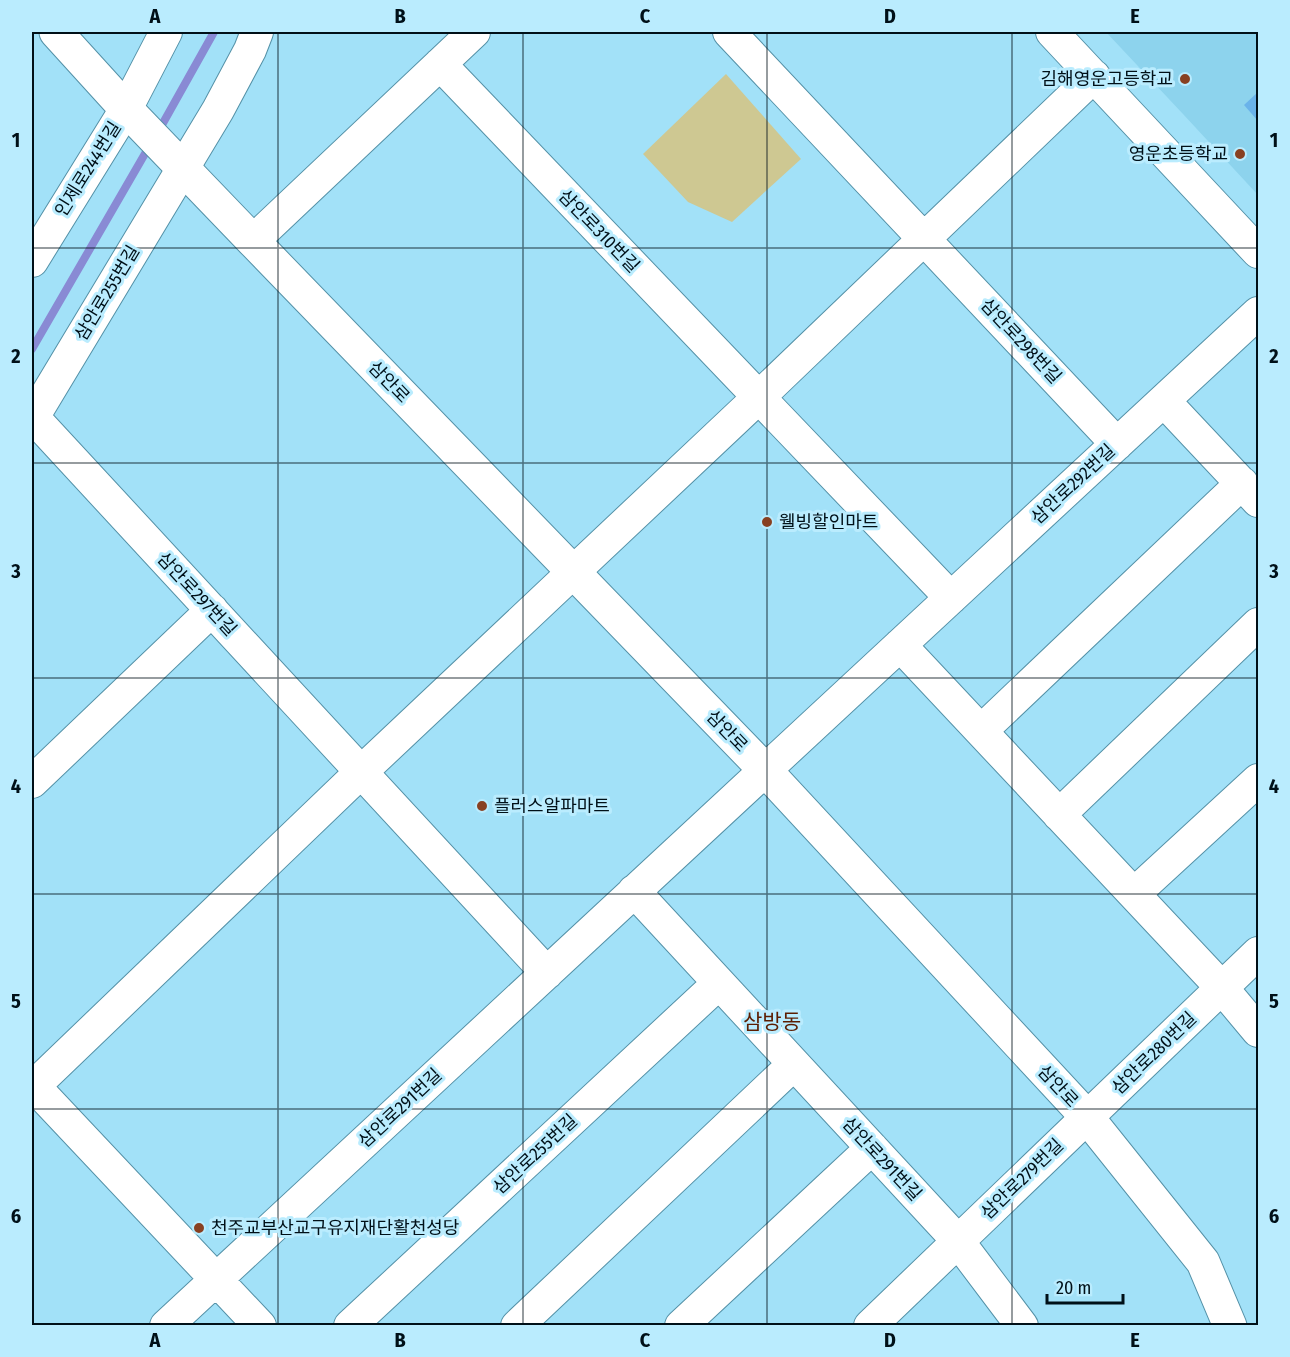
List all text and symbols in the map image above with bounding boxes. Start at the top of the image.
text: A [149,4,162,28]
text: B [394,4,406,28]
text: C [640,4,651,28]
text: D [884,4,896,28]
text: E [1130,4,1140,28]
place label: 김해영운고등학교 [1041,68,1173,90]
marker: 김해영운고등학교 [1178,72,1192,86]
street label: 인제로244번길 [50,117,126,221]
text: 1 [12,128,20,152]
text: 1 [1270,128,1278,152]
place label: 영운초등학교 [1129,143,1228,165]
marker: 영운초등학교 [1233,147,1247,161]
street label: 삼안로310번길 [554,185,644,277]
street label: 삼안로255번길 [70,241,144,345]
street label: 삼안로298번길 [976,294,1066,388]
text: 2 [10,344,21,368]
text: 2 [1268,344,1279,368]
street label: 삼안로 [364,356,414,408]
street label: 삼안로292번길 [1026,439,1120,529]
place label: 웰빙할인마트 [779,511,878,533]
marker: 웰빙할인마트 [760,515,774,529]
street label: 삼안로297번길 [153,548,241,640]
text: 3 [10,559,21,583]
text: 3 [1268,559,1279,583]
street label: 삼안로 [702,705,752,757]
text: 4 [11,774,21,798]
text: 4 [1269,774,1279,798]
place label: 플러스알파마트 [494,795,610,817]
marker: 플러스알파마트 [475,799,489,813]
text: 5 [11,989,21,1013]
text: 5 [1269,989,1279,1013]
street label: 삼안로280번길 [1107,1007,1201,1099]
district label: 삼방동 [743,1009,801,1035]
street label: 삼안로 [1033,1060,1083,1112]
street label: 삼안로291번길 [354,1064,446,1152]
street label: 삼안로255번길 [488,1109,582,1199]
street label: 삼안로291번길 [838,1113,926,1205]
street label: 삼안로279번길 [976,1134,1068,1224]
text: 6 [11,1204,21,1228]
text: 6 [1269,1204,1279,1228]
place label: 천주교부산교구유지재단활천성당 [211,1217,459,1239]
marker: 천주교부산교구유지재단활천성당 [192,1221,206,1235]
scale bar [1047,1267,1124,1305]
text: 20 m [1056,1277,1091,1299]
text: A [149,1328,162,1352]
text: B [394,1328,406,1352]
text: C [640,1328,651,1352]
text: D [884,1328,896,1352]
text: E [1130,1328,1140,1352]

